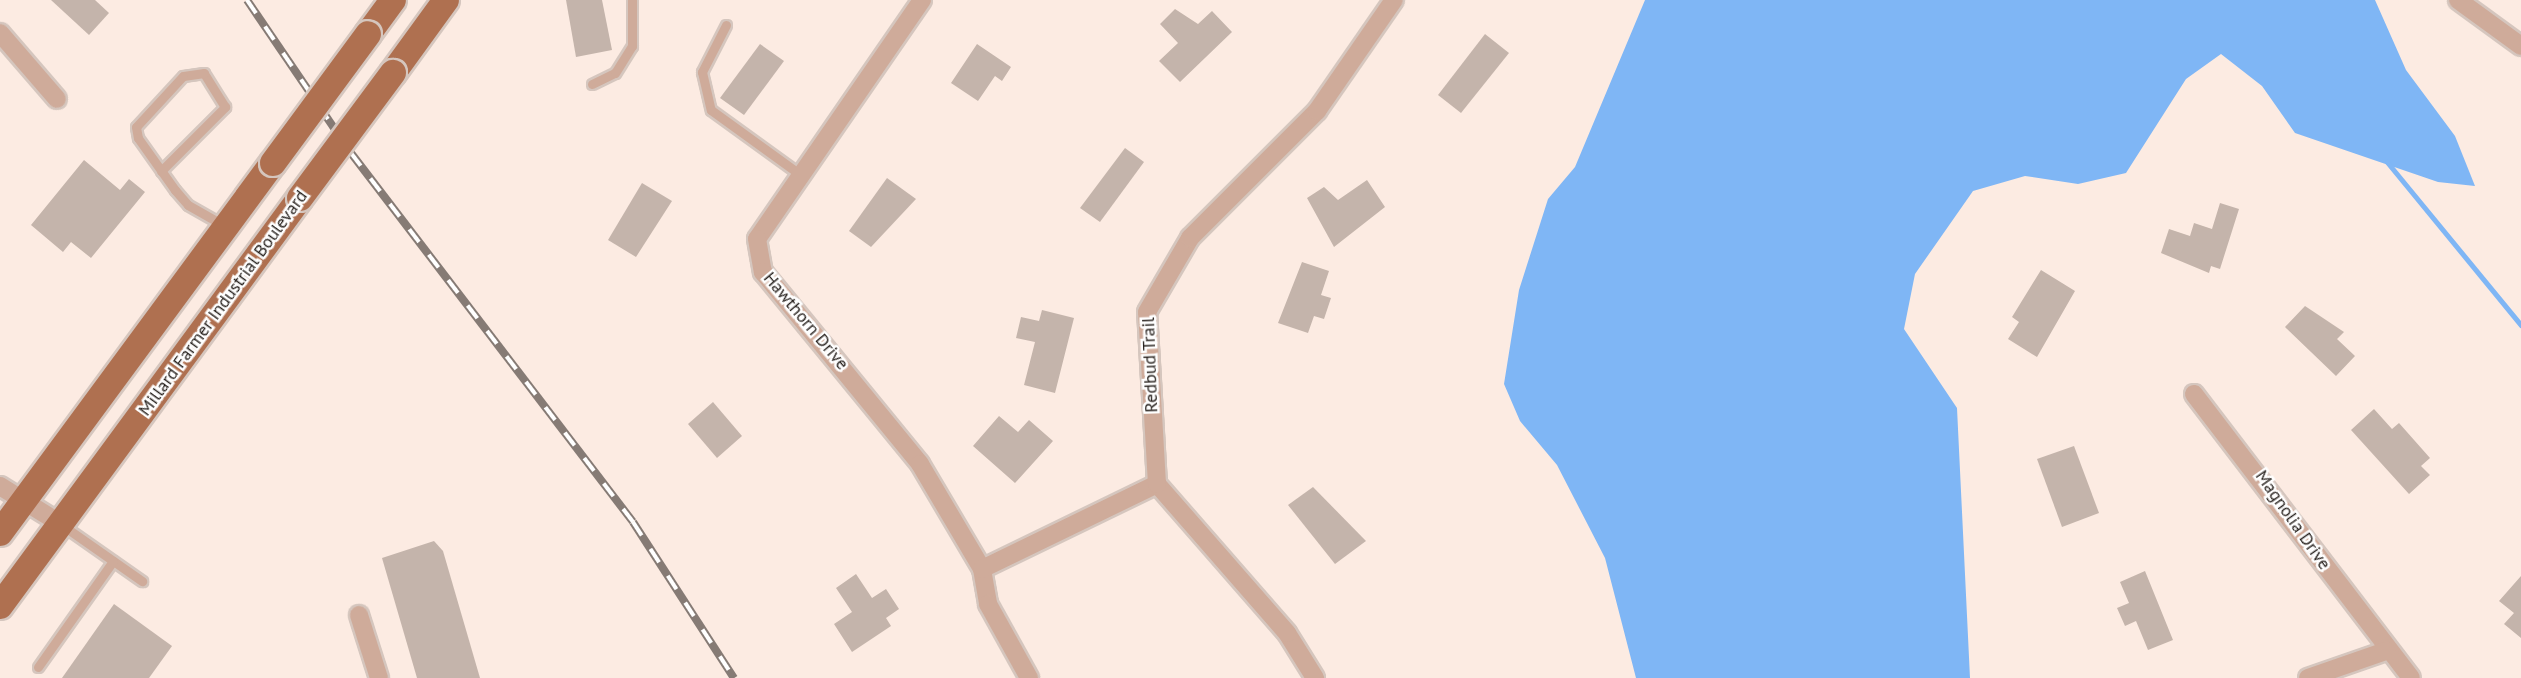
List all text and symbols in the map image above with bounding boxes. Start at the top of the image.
street label: Millard Farmer Industrial Boulevard [134,186,312,420]
street label: Hawthorn Drive [759,268,853,374]
street label: Redbud Trail [1138,317,1162,413]
street label: Magnolia Drive [2251,466,2335,574]

